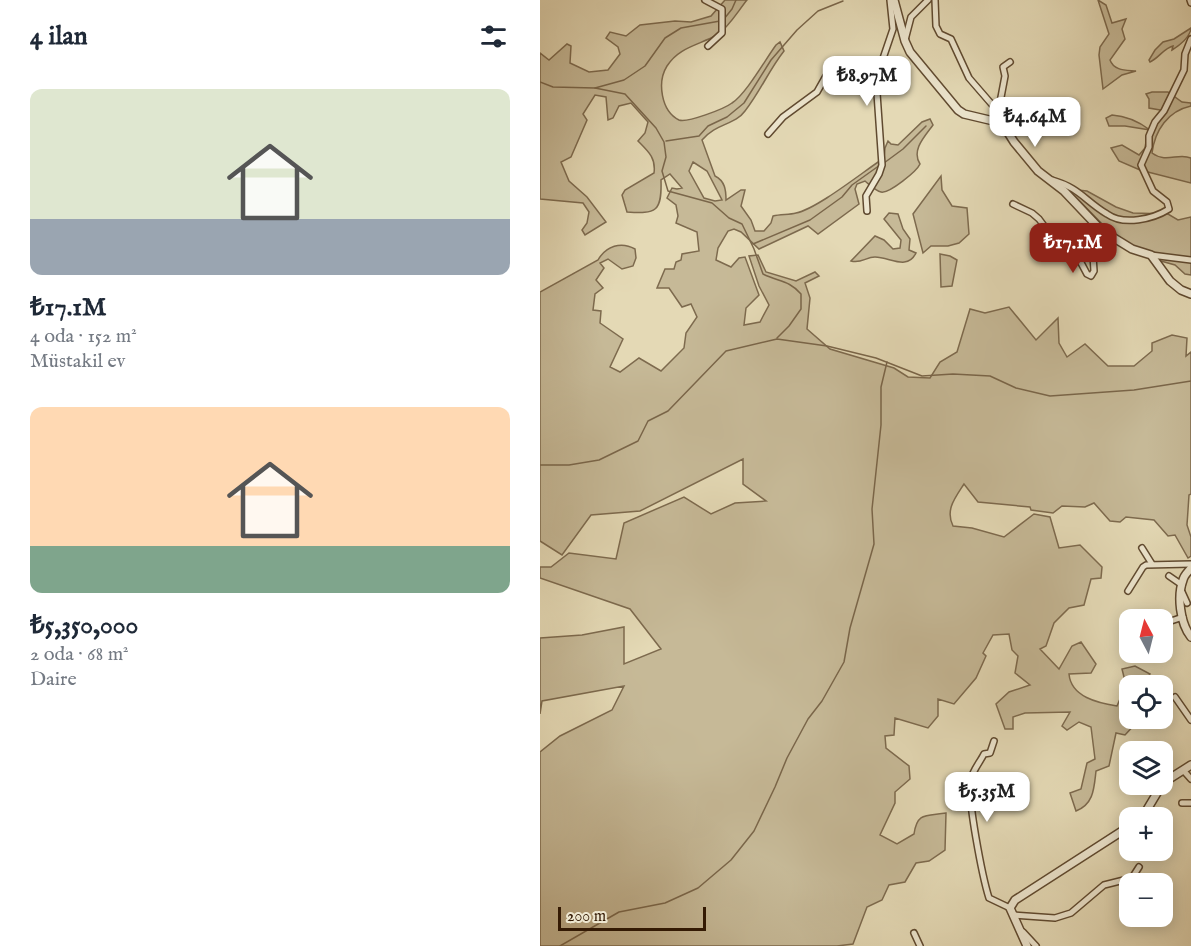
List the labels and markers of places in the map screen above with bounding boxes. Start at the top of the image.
pin: ₺8.97M [818,56,916,107]
pin: ₺4.64M [986,97,1084,148]
pin: ₺17.1M [1024,223,1122,274]
pin: ₺5.35M [938,772,1036,823]

